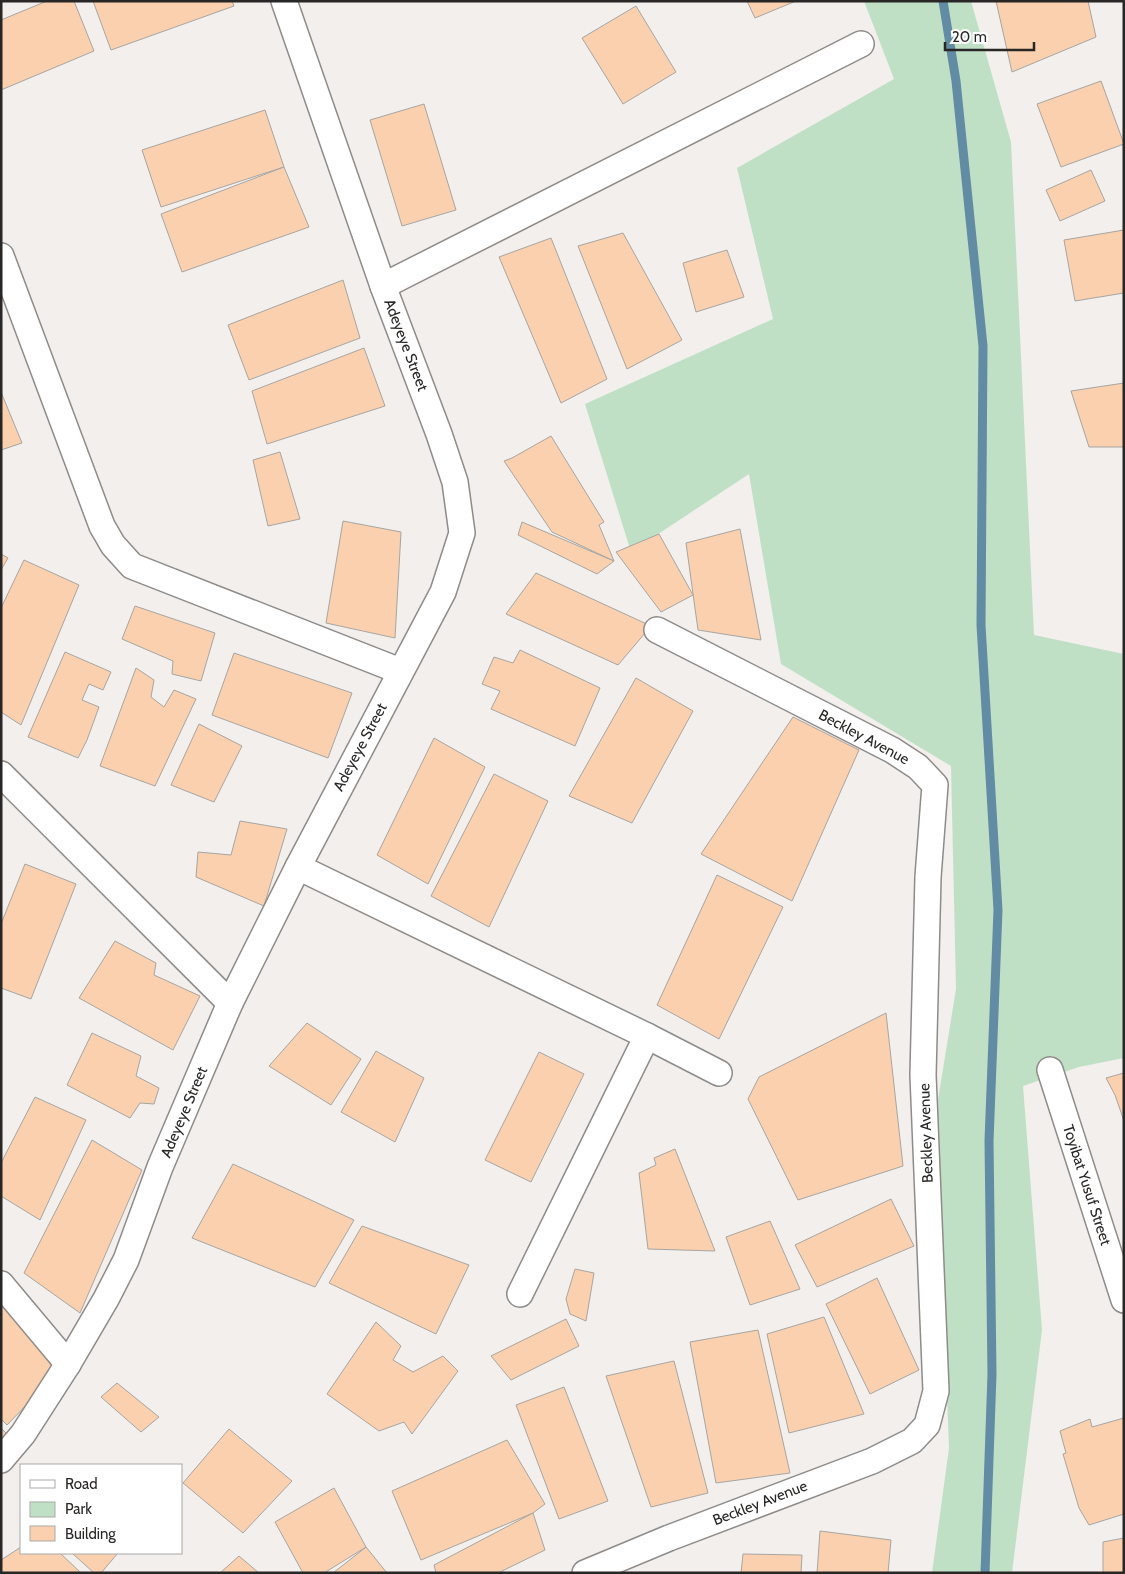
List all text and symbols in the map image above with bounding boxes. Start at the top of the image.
scale bar [945,20,1034,52]
text: 20 m [952,28,987,46]
street label: Adeyeye Street [380,296,432,394]
street label: Adeyeye Street [329,700,391,794]
street label: Beckley Avenue [816,706,913,769]
street label: Adeyeye Street [157,1064,211,1160]
street label: Beckley Avenue [915,1083,937,1183]
street label: Toyibat Yusuf Street [1059,1122,1115,1248]
legend [20,1464,182,1554]
text: Road [65,1475,98,1493]
street label: Beckley Avenue [710,1477,810,1529]
text: Park [65,1500,92,1518]
text: Building [65,1525,116,1543]

